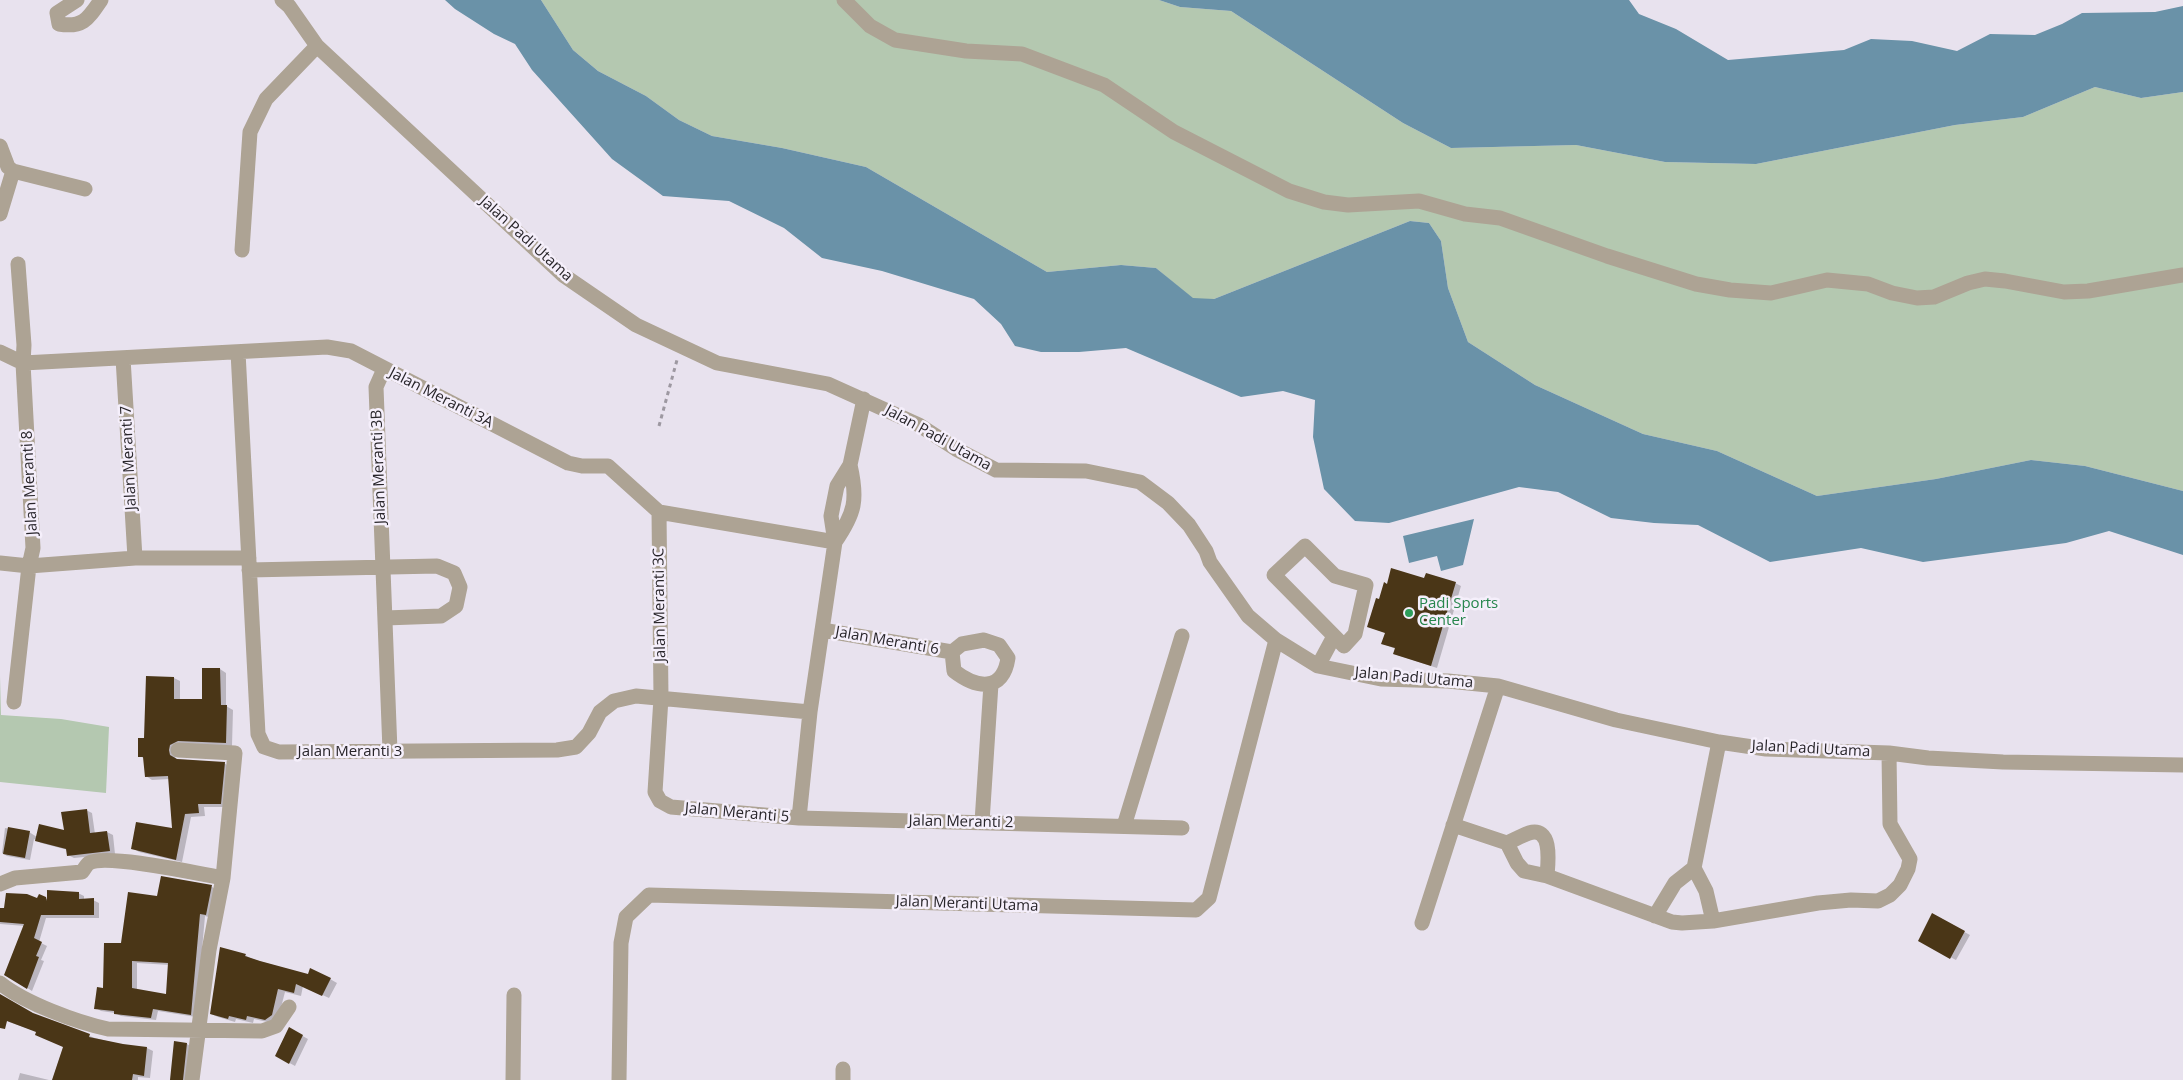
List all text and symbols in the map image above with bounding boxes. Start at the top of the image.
street label: Jalan Padi Utama [476,193,576,285]
street label: Jalan Meranti 3A [386,364,496,432]
street label: Jalan Padi Utama [882,401,994,475]
street label: Jalan Meranti 7 [117,405,141,511]
street label: Jalan Meranti 3B [368,409,390,525]
street label: Jalan Meranti 8 [18,430,42,536]
street label: Jalan Meranti 3C [650,548,670,662]
place label: Padi Sports Center [1419,595,1498,630]
marker: Padi Sports Center [1403,607,1415,619]
street label: Jalan Meranti 6 [834,623,940,659]
street label: Jalan Padi Utama [1354,664,1474,692]
street label: Jalan Padi Utama [1751,737,1871,761]
street label: Jalan Meranti 3 [298,743,402,761]
street label: Jalan Meranti 5 [684,799,790,827]
street label: Jalan Meranti 2 [908,812,1014,832]
street label: Jalan Meranti Utama [895,893,1039,915]

